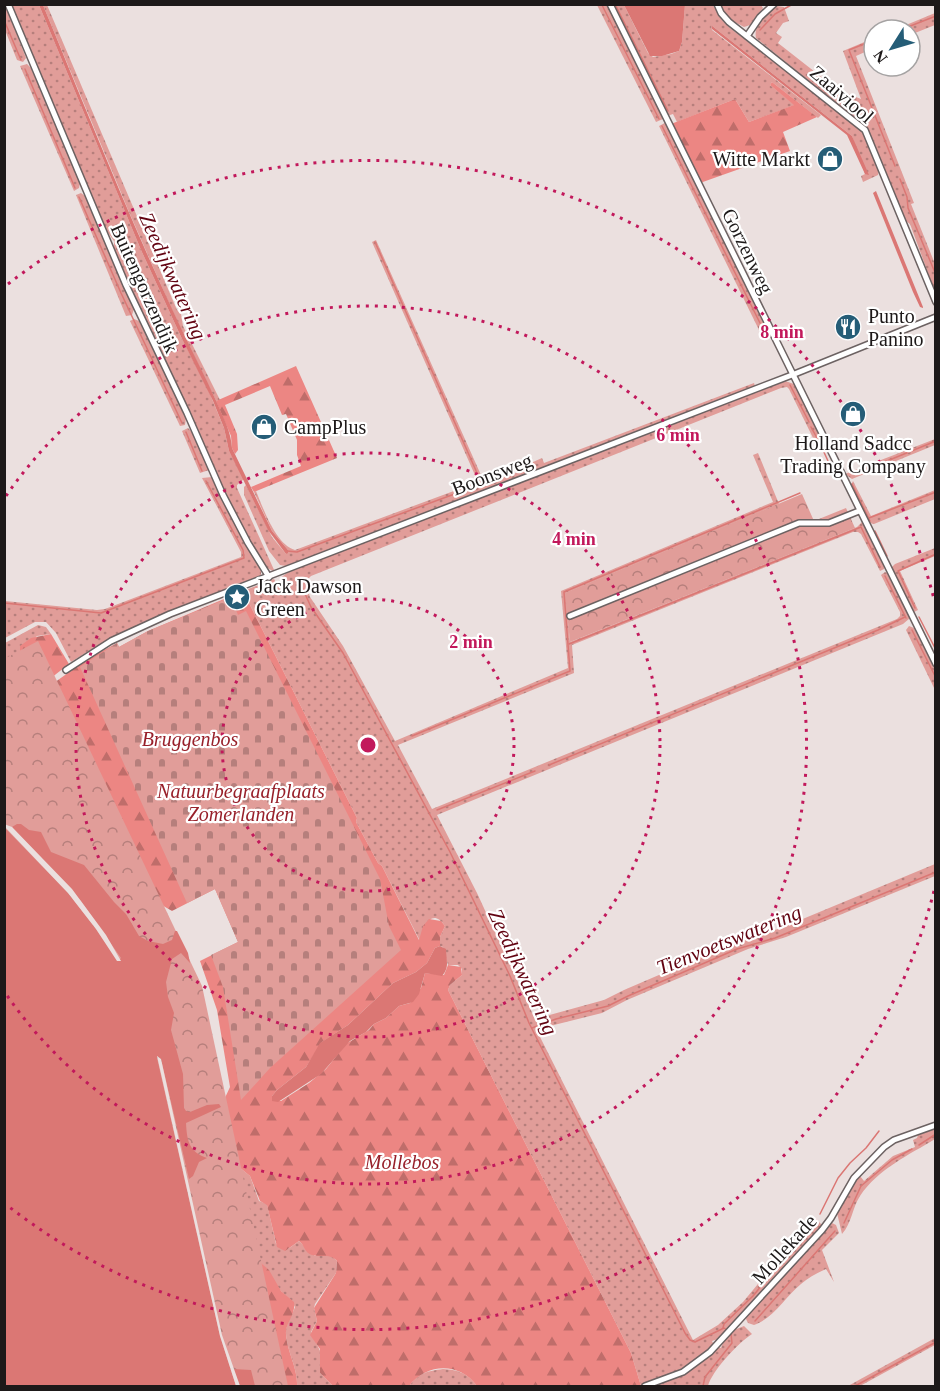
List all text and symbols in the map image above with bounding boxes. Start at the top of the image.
north arrow [862,18,922,78]
text: N [870,47,891,66]
street label: Zaaiviool [806,61,878,128]
shop icon: Witte Markt [815,144,845,174]
place label: Witte Markt [713,148,810,170]
street label: Gorzenweg [717,205,778,298]
water label: Zeedijkwatering [134,209,212,343]
street label: Buitengorzendijk [106,220,183,356]
place label: Punto Panino [868,305,924,350]
restaurant icon: Punto Panino [833,312,863,342]
text: 8 min [760,322,804,342]
shop icon: Holland Sadcc Trading Company [838,399,868,429]
shop icon: CampPlus [249,412,279,442]
place label: CampPlus [284,416,366,439]
text: 6 min [656,425,700,445]
place label: Holland Sadcc Trading Company [780,432,926,478]
street label: Boonsweg [449,449,536,500]
text: 4 min [552,529,596,549]
place label: Jack Dawson Green [256,575,362,620]
place icon: Jack Dawson Green [222,582,252,612]
text: 2 min [449,632,493,652]
park label: Bruggenbos [142,728,239,751]
centre of rings [358,735,378,755]
park label: Natuurbegraafplaats Zomerlanden [156,780,325,825]
water label: Tienvoetswatering [653,900,805,980]
water label: Zeedijkwatering [483,905,563,1039]
park label: Mollebos [364,1151,439,1173]
street label: Mollekade [747,1210,821,1288]

